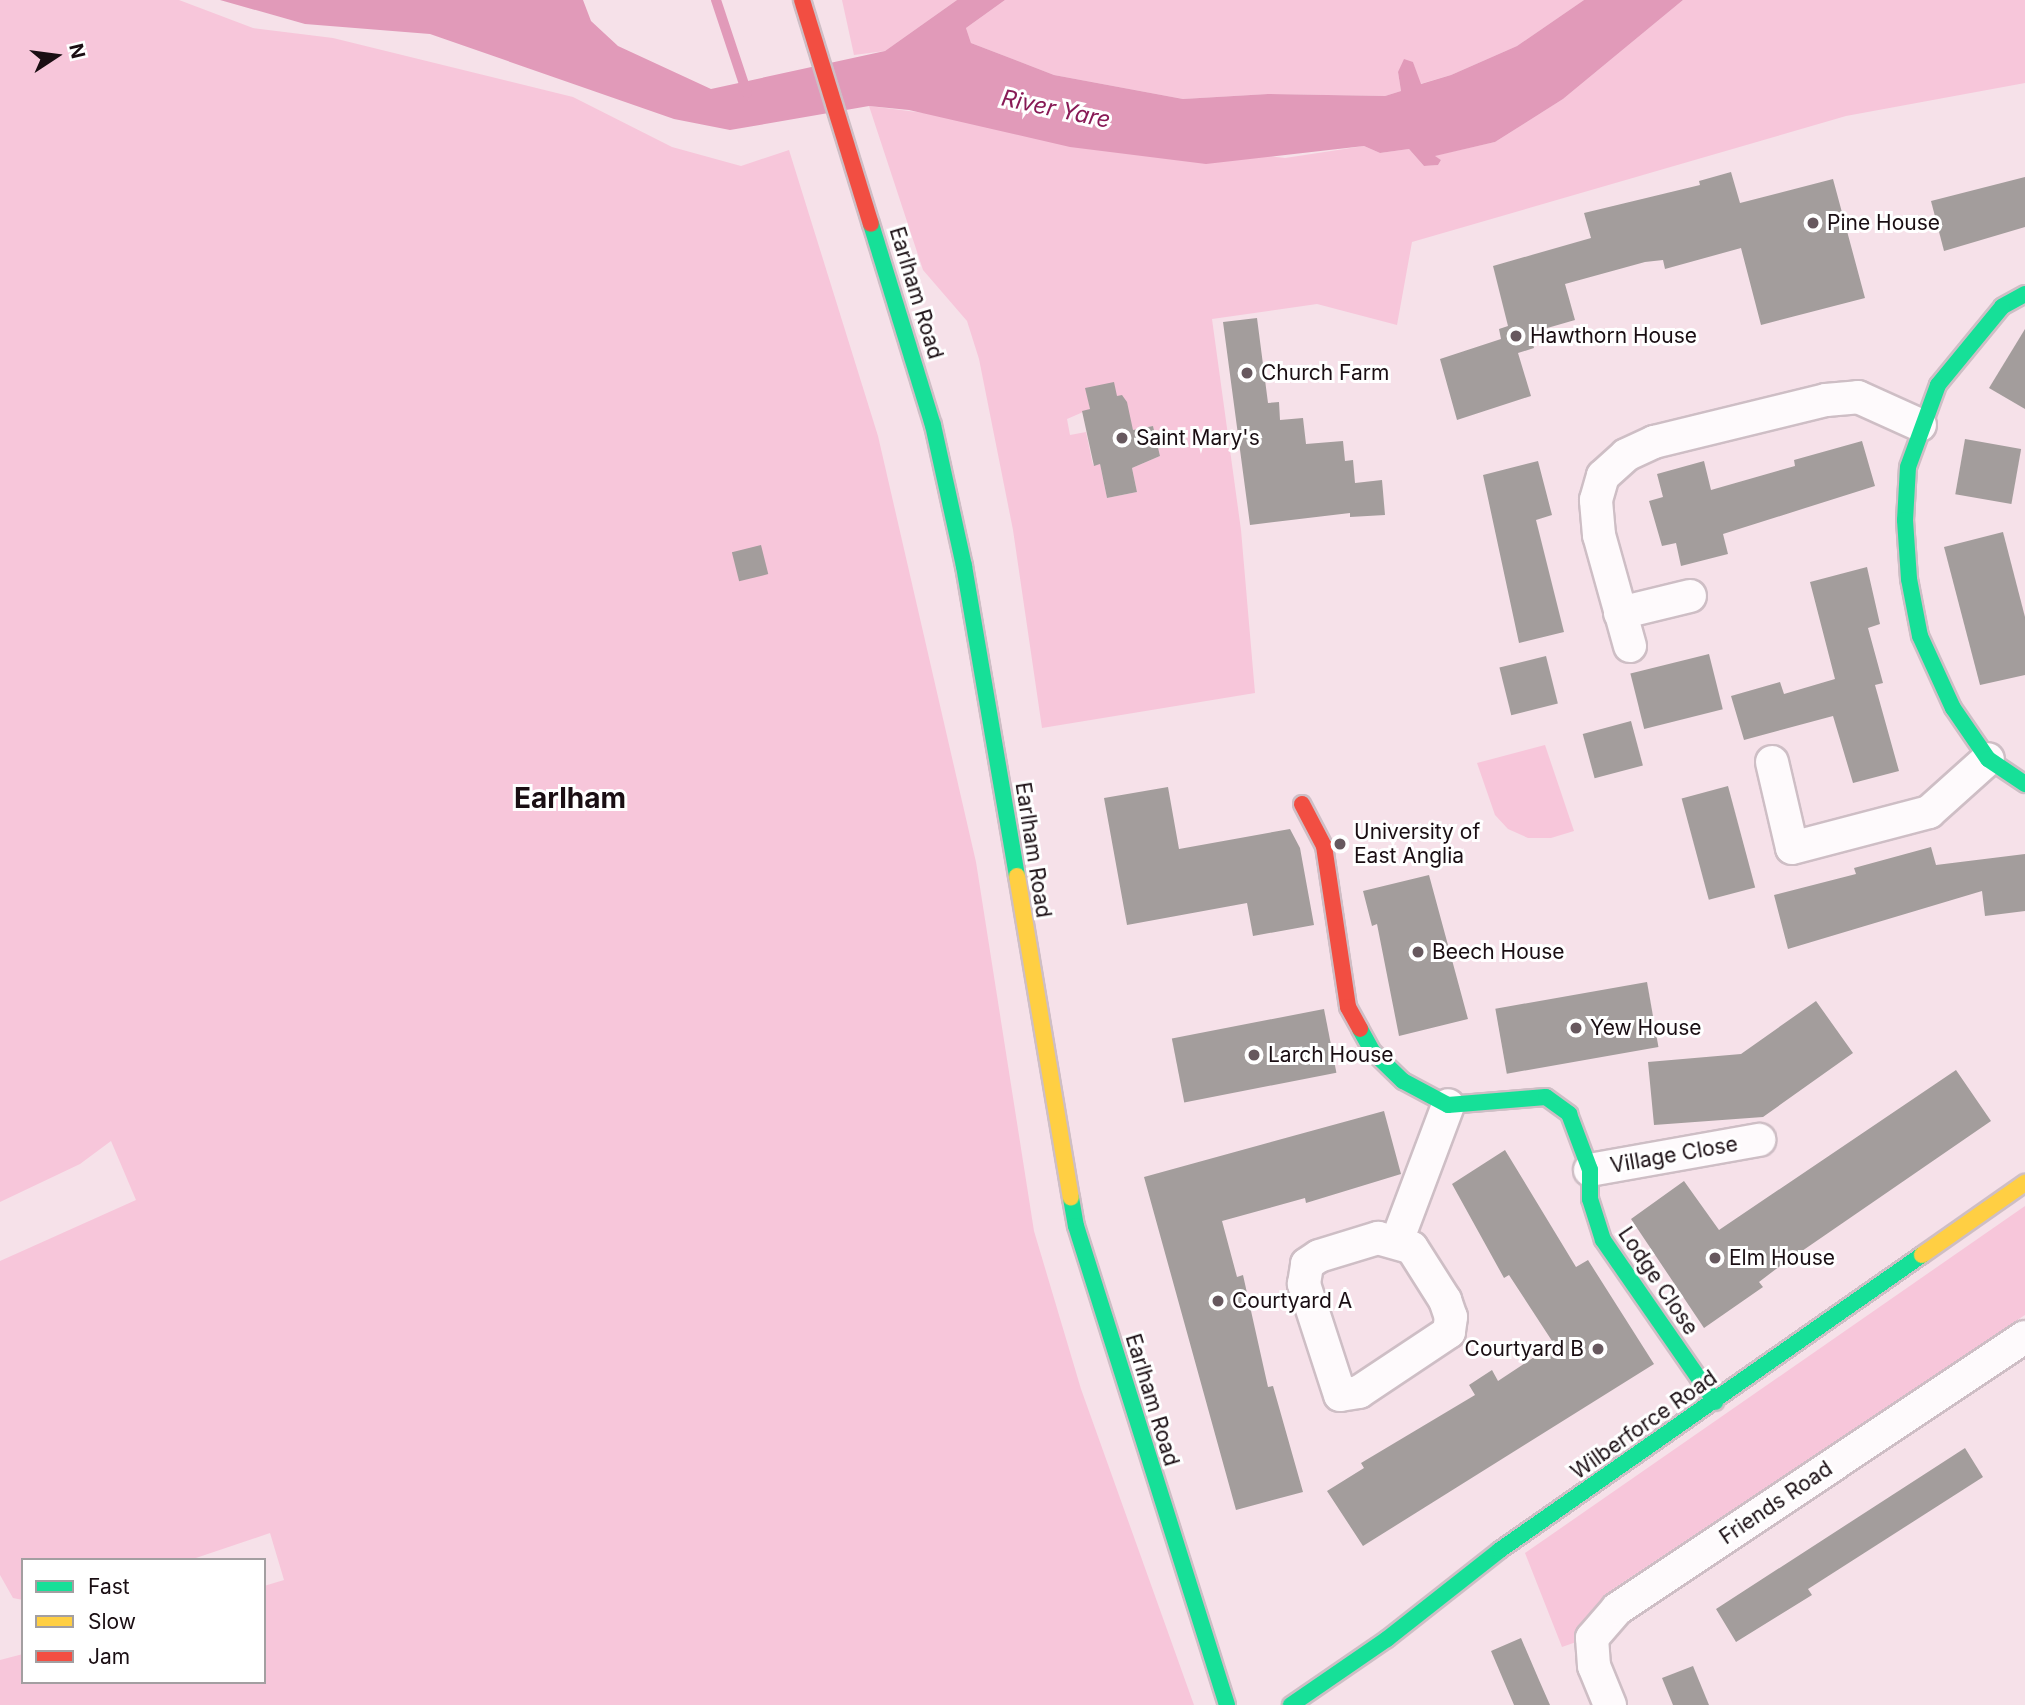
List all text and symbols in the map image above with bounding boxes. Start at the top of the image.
north arrow [21,21,91,91]
text: N [64,42,90,61]
water label: River Yare [999,84,1113,134]
place label: Pine House [1827,210,1940,236]
marker: Pine House [1805,215,1821,231]
street label: Earlham Road [884,224,948,362]
place label: Hawthorn House [1530,323,1697,349]
marker: Hawthorn House [1508,328,1524,344]
place label: Church Farm [1261,360,1389,386]
marker: Church Farm [1239,365,1255,381]
place label: Saint Mary's [1136,425,1260,451]
marker: Saint Mary's [1114,430,1130,446]
street label: Earlham Road [1010,780,1056,920]
district label: Earlham [514,781,626,815]
place label: University of East Anglia [1354,819,1480,869]
marker: University of East Anglia [1332,836,1348,852]
place label: Beech House [1432,939,1564,965]
marker: Beech House [1410,944,1426,960]
place label: Yew House [1590,1015,1702,1041]
marker: Yew House [1568,1020,1584,1036]
place label: Larch House [1268,1042,1393,1068]
marker: Larch House [1246,1047,1262,1063]
street label: Village Close [1608,1131,1740,1179]
street label: Lodge Close [1613,1222,1703,1340]
place label: Elm House [1729,1245,1835,1271]
marker: Elm House [1707,1250,1723,1266]
place label: Courtyard A [1232,1288,1352,1314]
marker: Courtyard A [1210,1293,1226,1309]
street label: Earlham Road [1120,1331,1184,1469]
place label: Courtyard B [1465,1336,1584,1362]
marker: Courtyard B [1590,1341,1606,1357]
street label: Wilberforce Road [1566,1365,1722,1485]
street label: Friends Road [1715,1456,1837,1550]
legend [21,1558,266,1684]
text: Fast [88,1574,130,1599]
text: Slow [88,1609,136,1634]
text: Jam [88,1644,130,1669]

